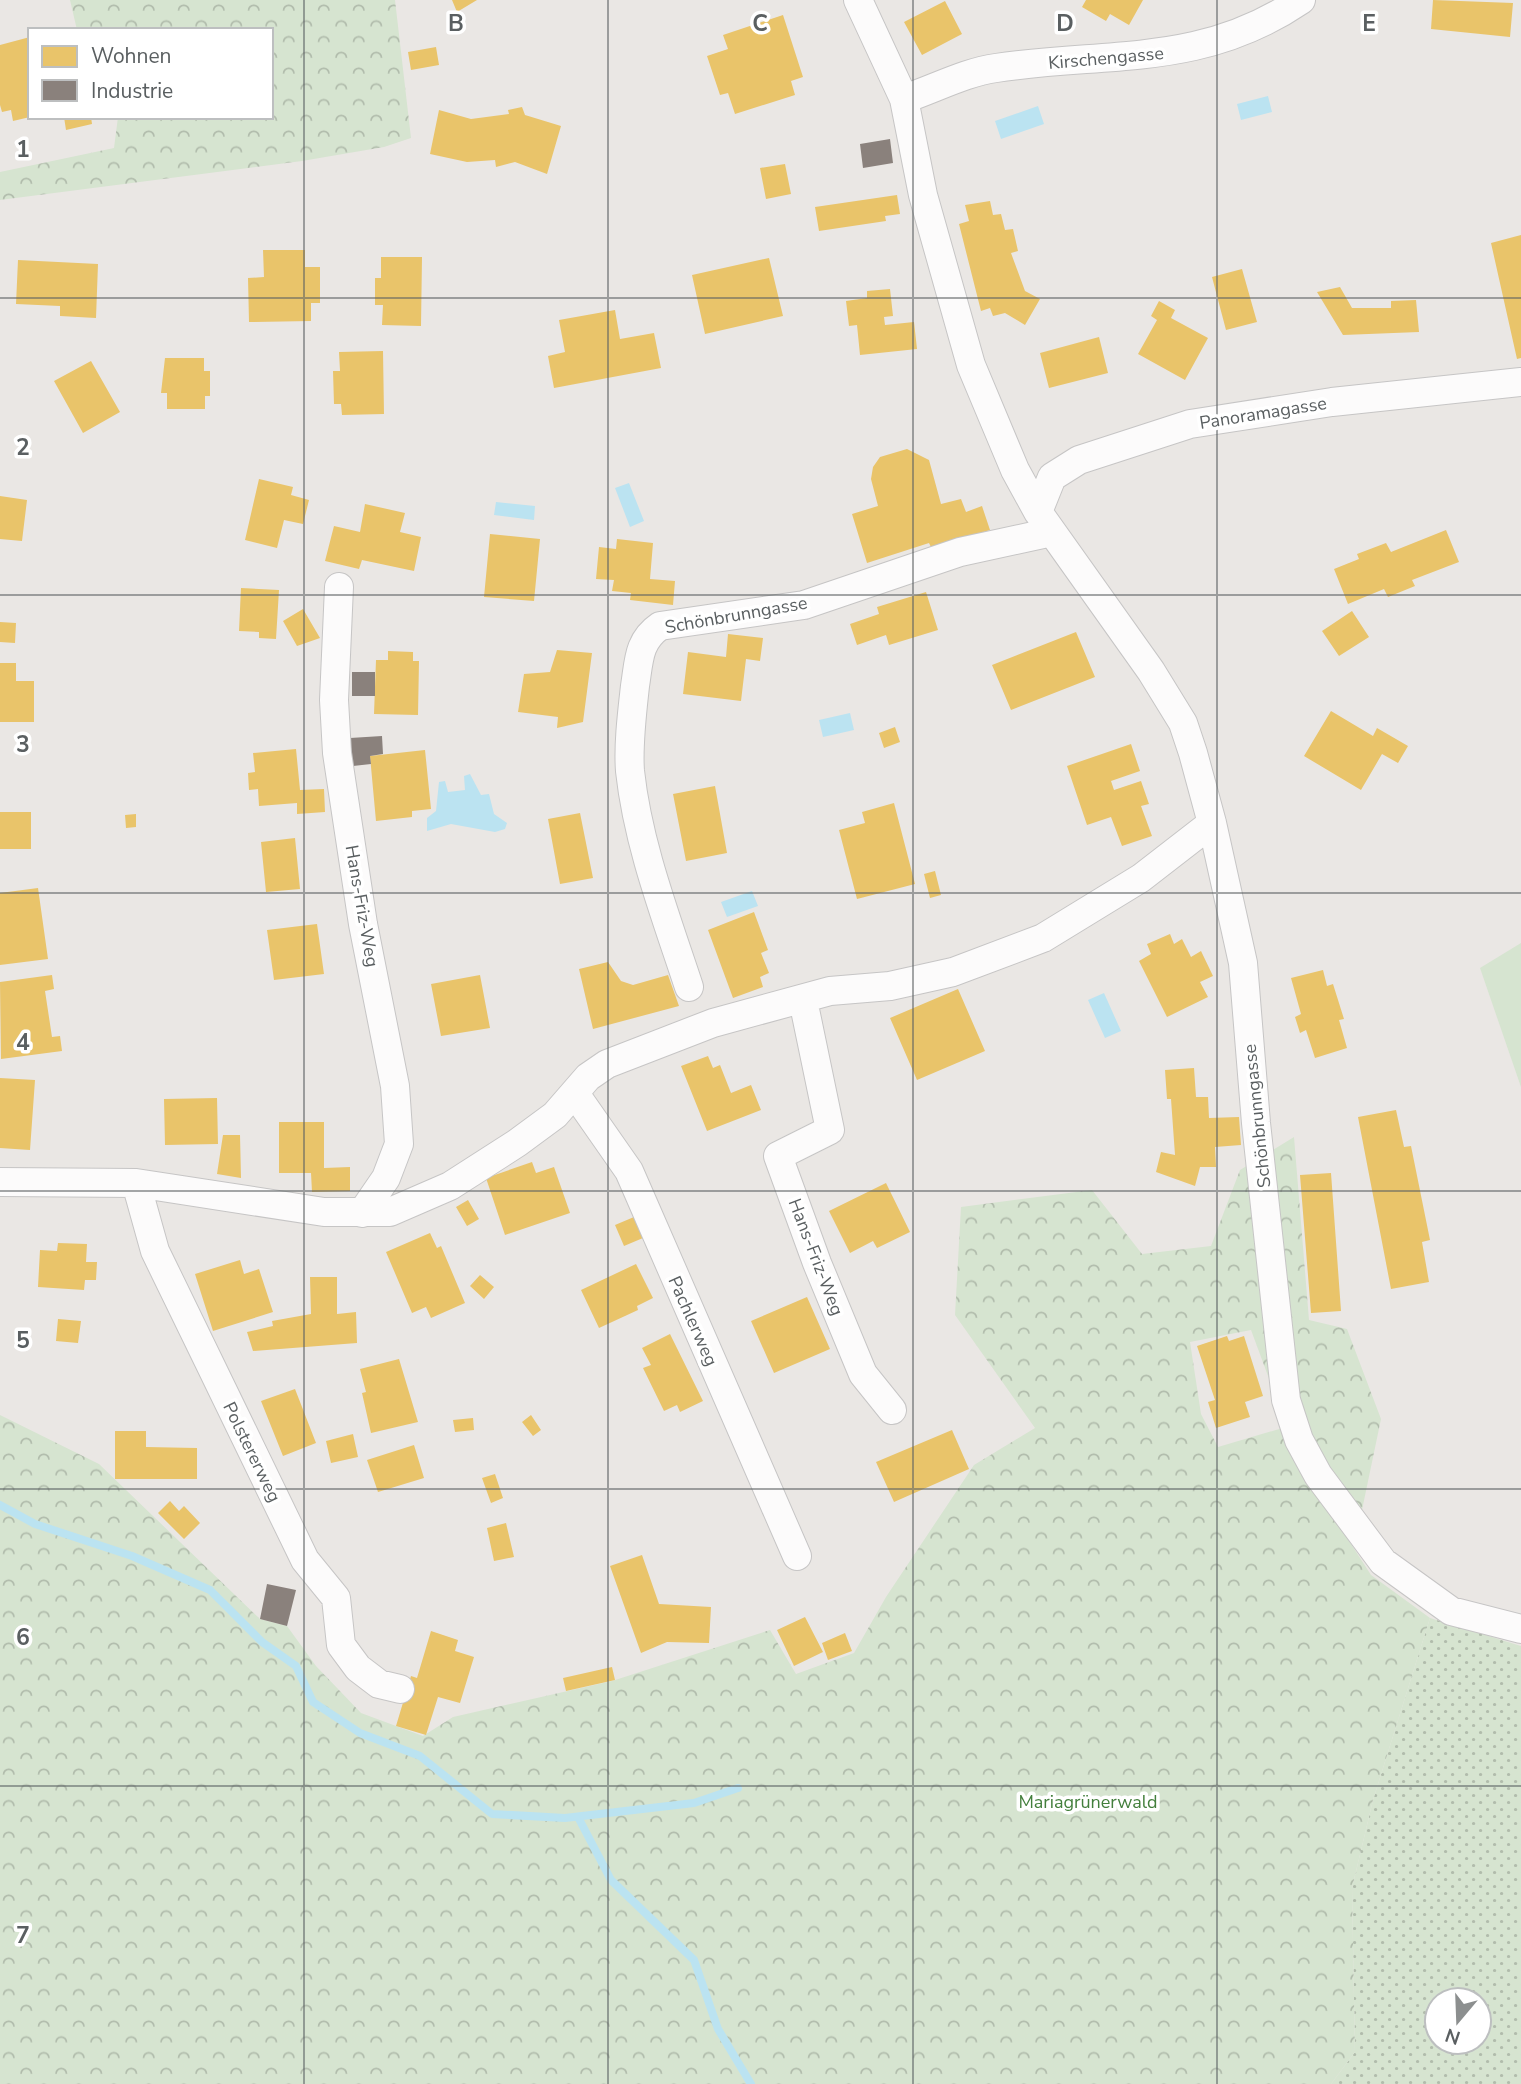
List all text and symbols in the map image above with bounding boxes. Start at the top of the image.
text: B [448,8,464,39]
text: C [752,8,768,39]
text: D [1056,8,1074,39]
text: E [1362,8,1376,39]
legend [28,28,273,119]
street label: Kirschengasse [1047,41,1165,75]
text: Wohnen [91,42,172,70]
text: Industrie [91,77,173,105]
text: 1 [16,134,30,165]
street label: Panoramagasse [1198,391,1328,435]
text: 2 [16,432,30,463]
street label: Schönbrunngasse [663,591,809,639]
text: 3 [16,729,30,760]
street label: Hans-Friz-Weg [339,843,385,969]
text: 4 [16,1027,30,1058]
street label: Schönbrunngasse [1238,1043,1276,1189]
street label: Hans-Friz-Weg [783,1195,849,1319]
street label: Pachlerweg [663,1272,723,1370]
text: 5 [16,1325,30,1356]
street label: Polstererweg [217,1398,287,1506]
text: 6 [16,1622,30,1653]
park label: Mariagrünerwald [1018,1790,1158,1814]
text: 7 [16,1920,30,1951]
north arrow [1423,1986,1493,2056]
text: N [1442,2022,1464,2051]

